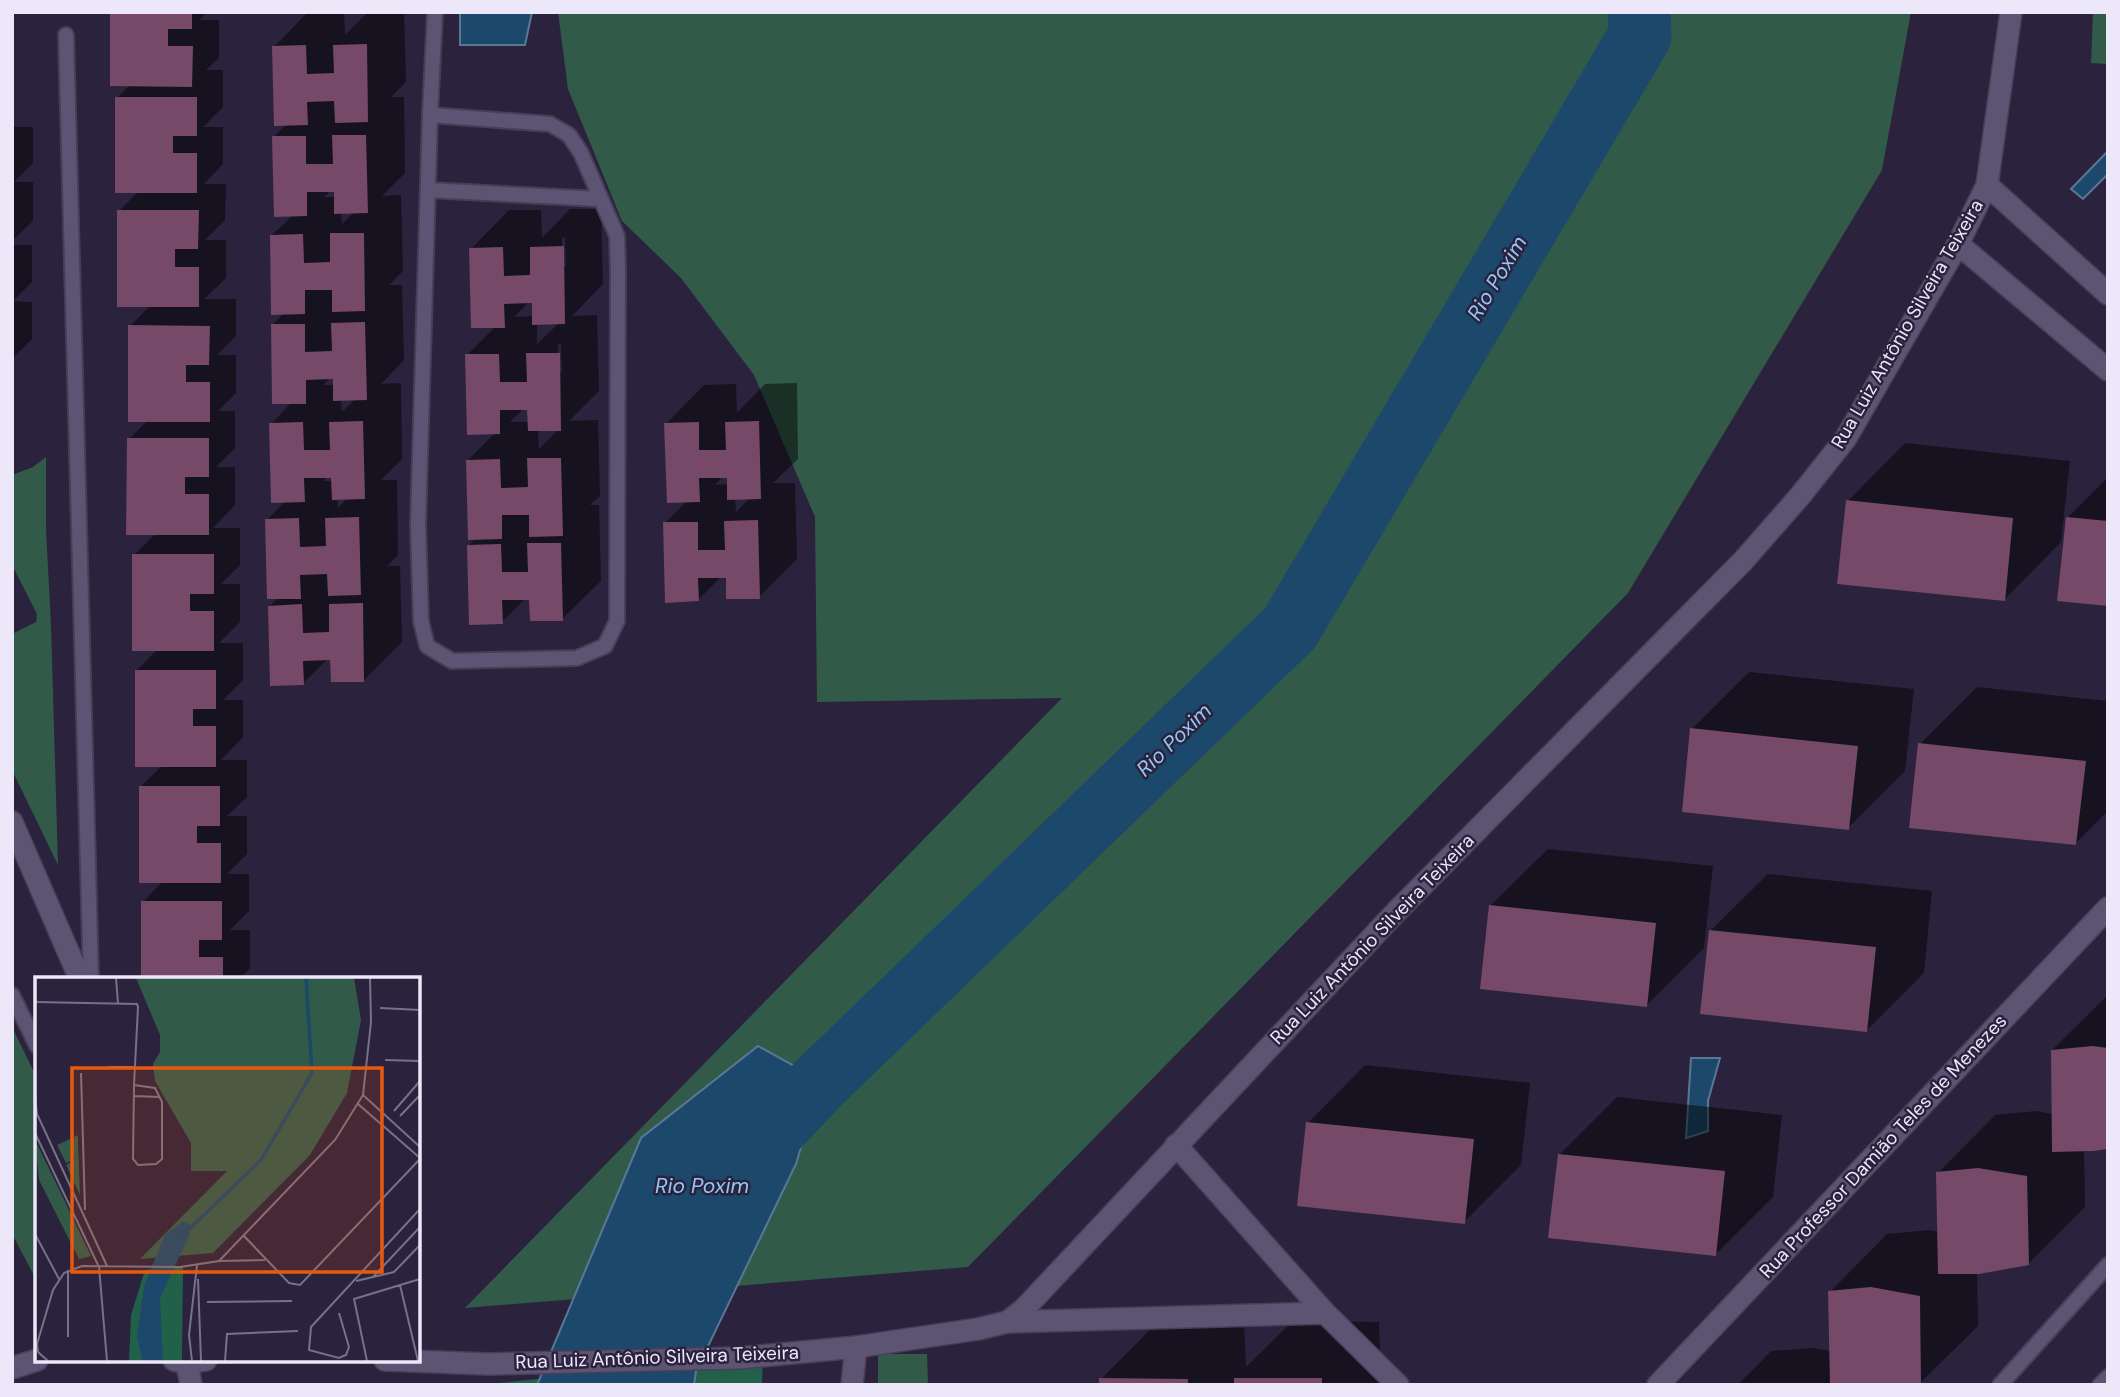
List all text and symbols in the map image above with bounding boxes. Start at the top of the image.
street label: Rua Luiz Antônio Silveira Teixeira [1825,195,1989,453]
water label: Rio Poxim [1461,230,1533,326]
water label: Rio Poxim [1130,697,1218,783]
street label: Rua Luiz Antônio Silveira Teixeira [1264,828,1480,1050]
inset map [35,977,420,1362]
street label: Rua Professor Damião Teles de Menezes [1754,1009,2012,1283]
water label: Rio Poxim [655,1172,749,1200]
street label: Rua Luiz Antônio Silveira Teixeira [515,1340,799,1374]

